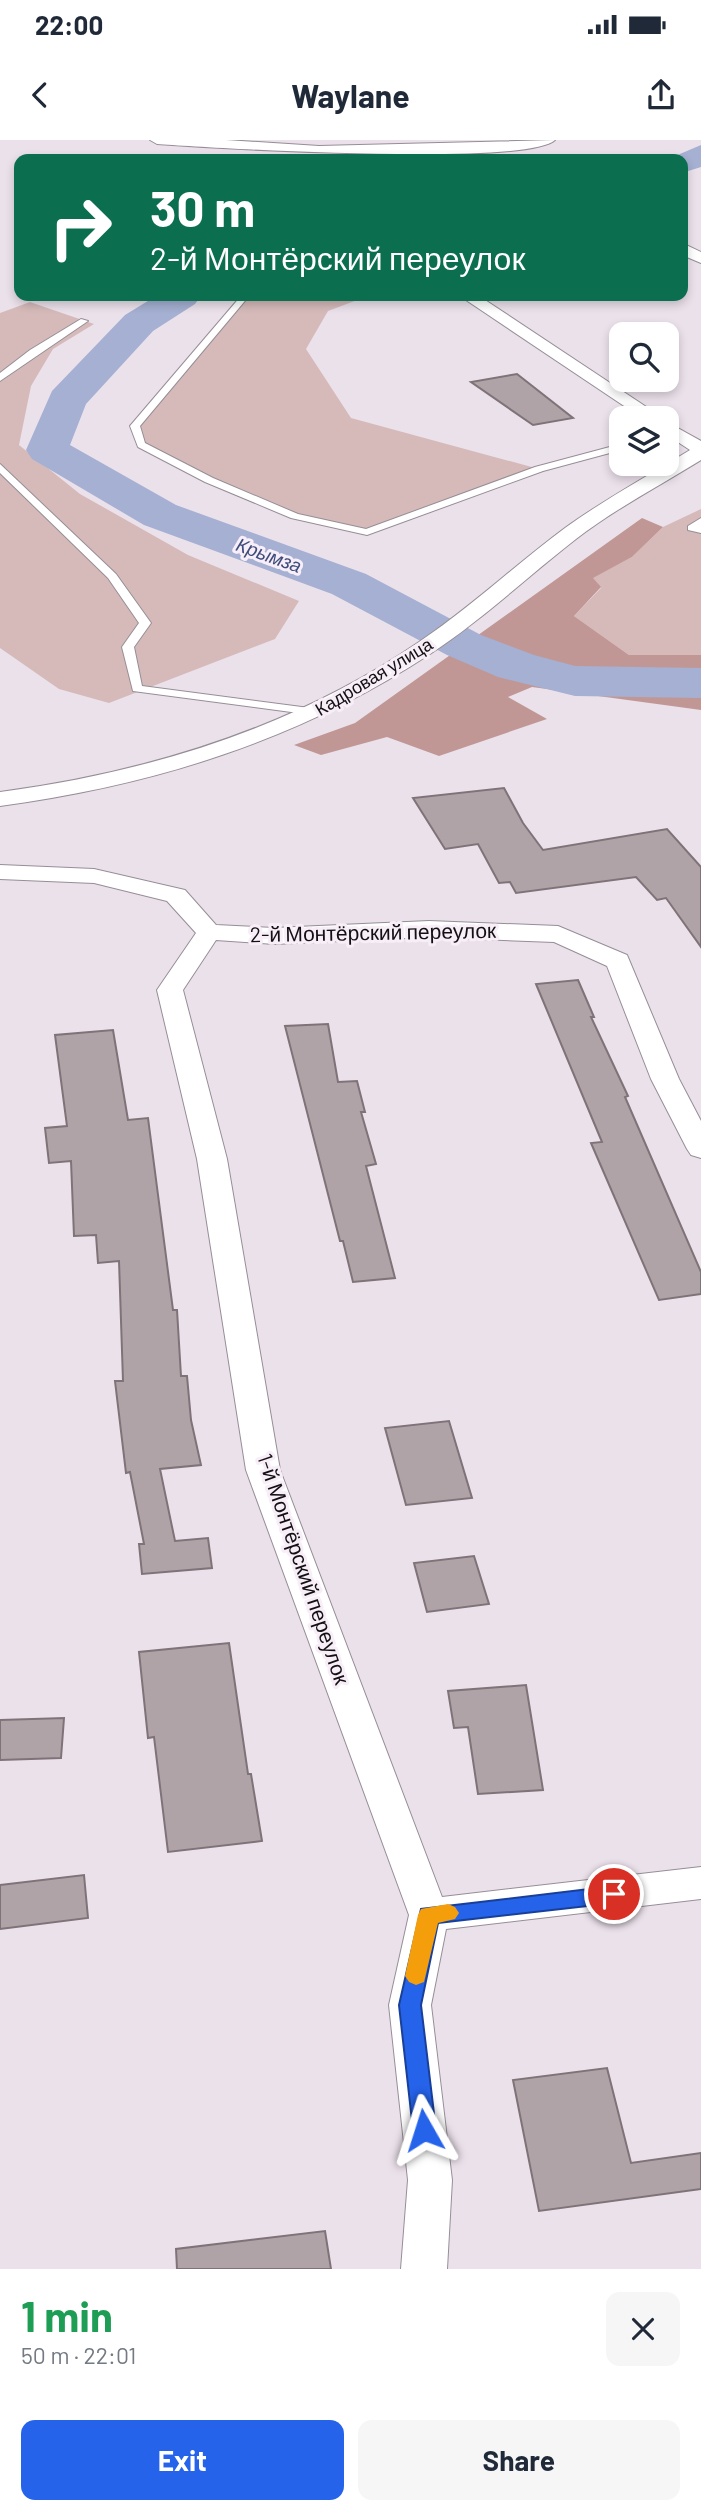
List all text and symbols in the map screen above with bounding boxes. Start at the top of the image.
text: 22:00 [35,9,103,40]
icon: back [21,76,59,114]
text: Waylane [291,76,410,114]
icon: share [642,76,680,114]
text: 30 m [150,178,255,237]
icon: right [35,182,126,273]
text: 2-й Монтёрский переулок [150,238,525,276]
map controls [609,322,679,476]
button: search [609,322,679,392]
button: layers [609,406,679,476]
water label: Крымза [233,532,305,577]
street label: Кадровая улица [311,632,437,720]
street label: 2-й Монтёрский переулок [250,917,497,946]
street label: 1-й Монтёрский переулок [253,1450,356,1688]
pin [584,1864,644,1924]
icon: arrive [595,1875,633,1913]
position arrow [387,2093,461,2167]
text: 1 min [21,2290,113,2340]
button: close [606,2292,680,2366]
text: 50 m · 22:01 [21,2341,136,2369]
button: Exit [21,2420,344,2500]
button: Share [358,2420,680,2500]

